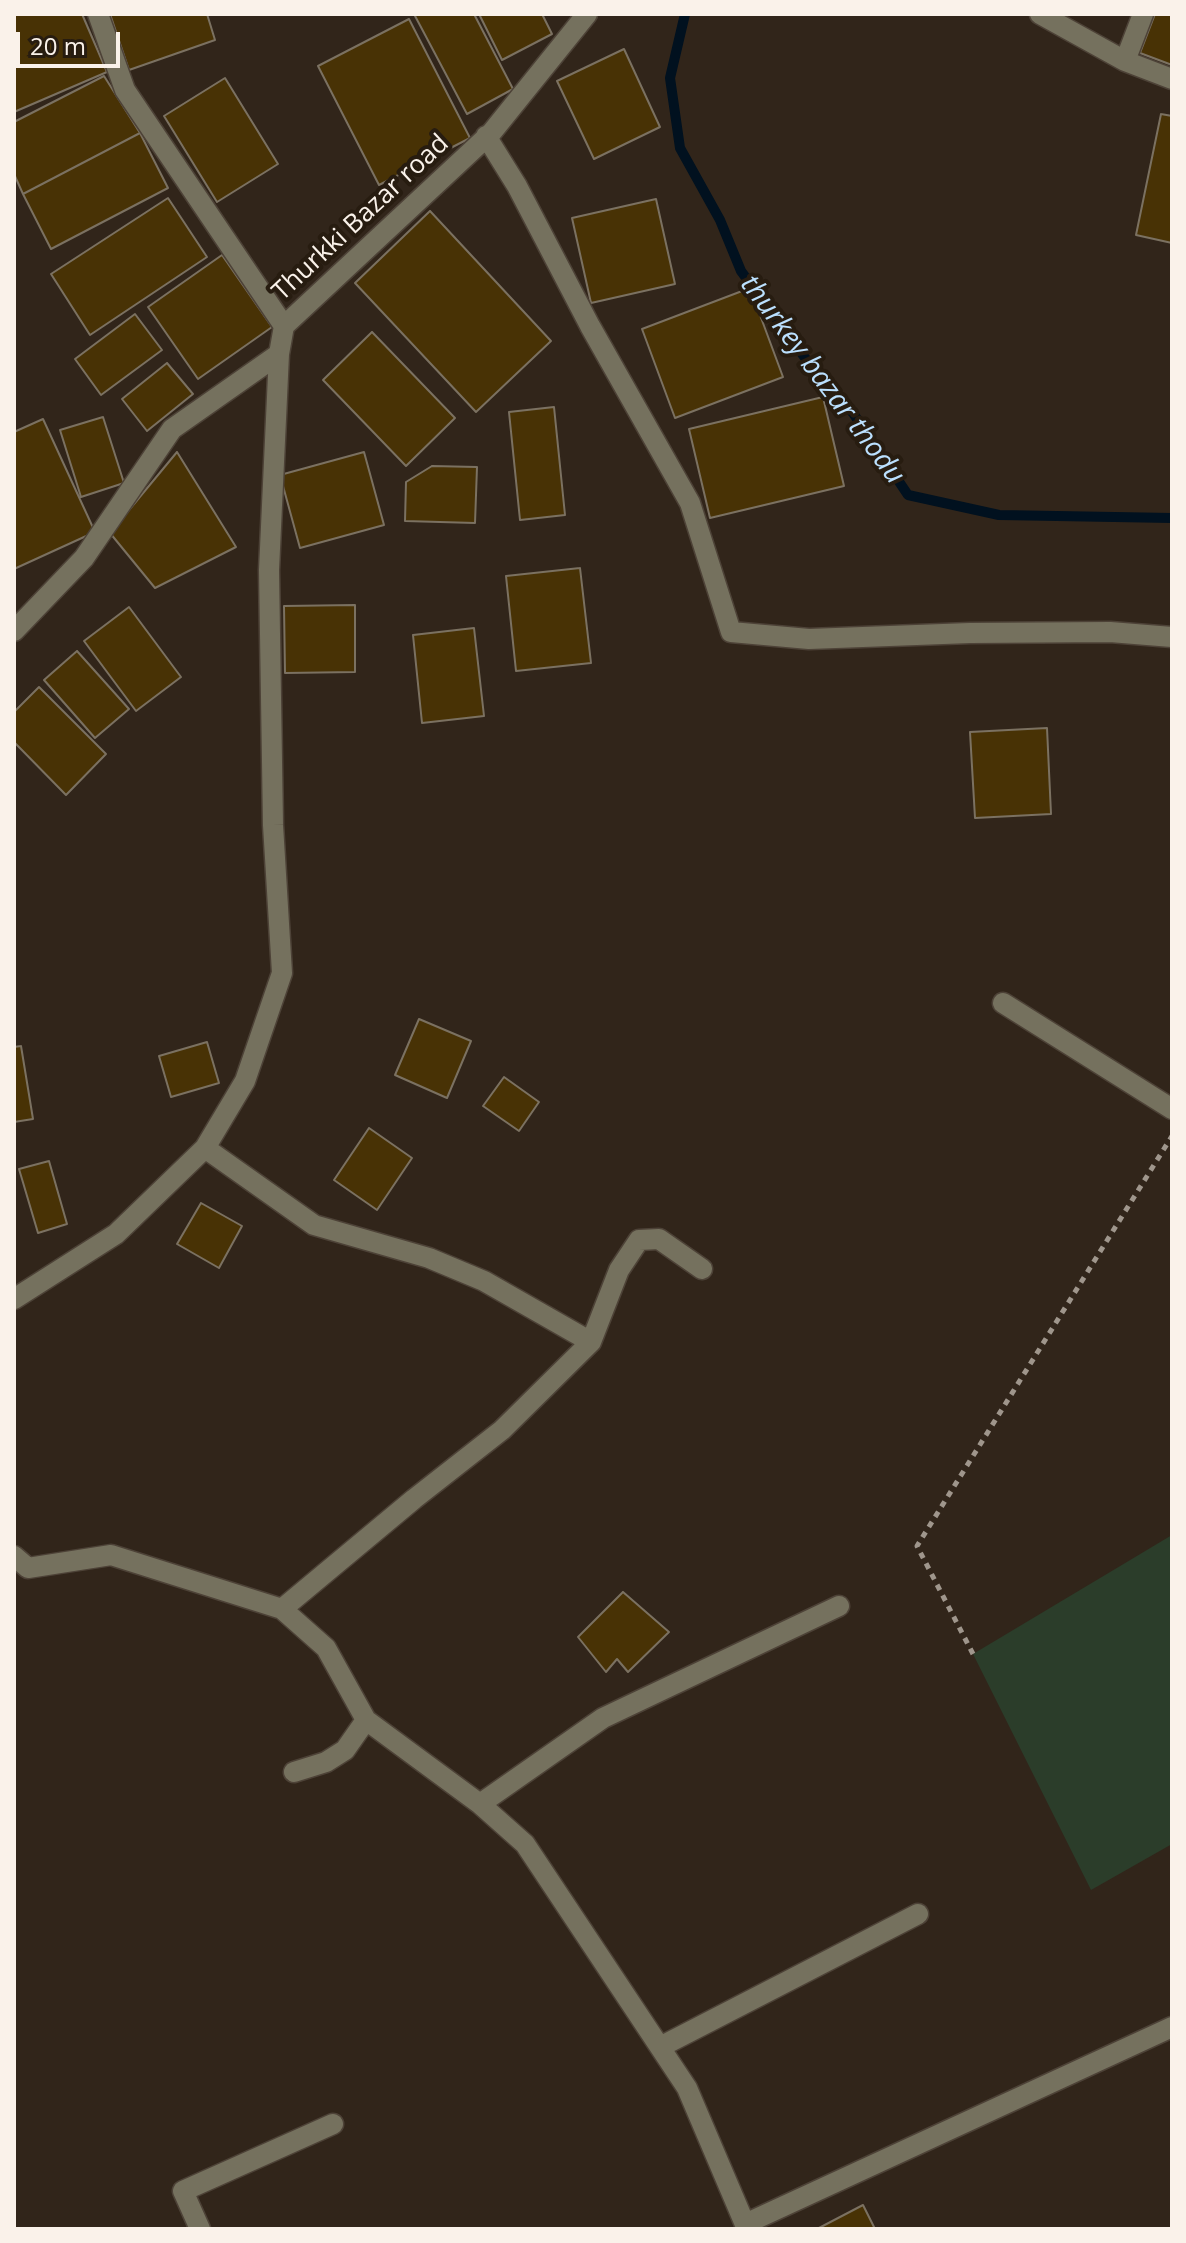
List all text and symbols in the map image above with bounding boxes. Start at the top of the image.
scale bar [20,16,124,66]
text: 20 m [30,29,86,62]
street label: Thurkki Bazar road [266,128,456,308]
water label: thurkey bazar thodu [733,269,911,491]

